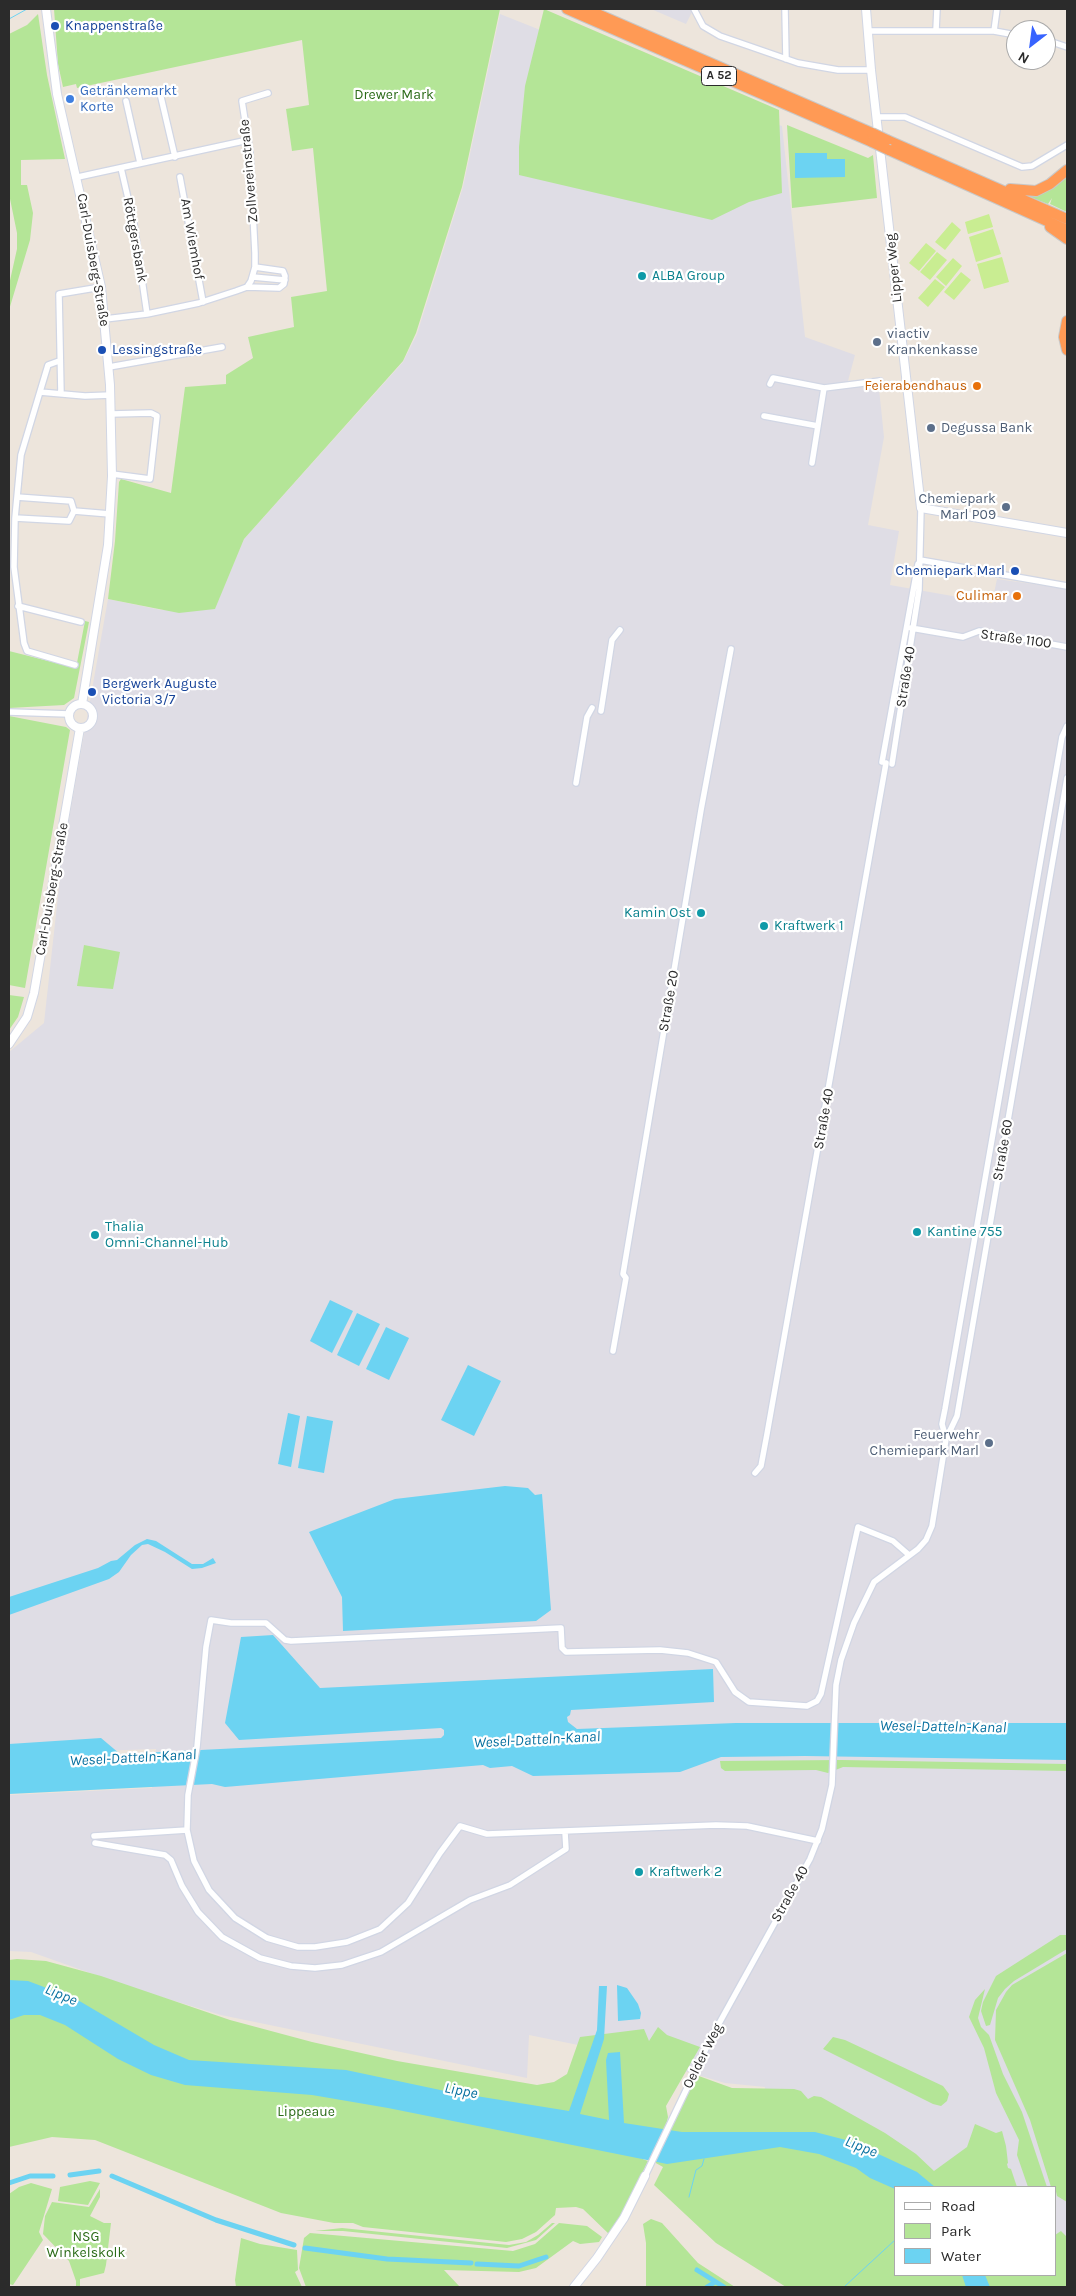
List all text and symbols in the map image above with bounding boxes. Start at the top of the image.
place label: Knappenstraße [65,18,163,34]
marker: Knappenstraße [49,20,61,32]
north arrow [1006,20,1056,70]
text: N [1015,48,1032,67]
road number: A 52 [702,66,736,85]
place label: Getränkemarkt Korte [80,83,177,115]
park label: Drewer Mark [354,87,434,103]
marker: Getränkemarkt Korte [64,93,76,105]
street label: Zollvereinstraße [236,118,262,224]
street label: Carl-Duisberg-Straße [73,192,113,328]
street label: Röttgersbank [119,196,151,284]
street label: Am Wiemhof [177,197,207,281]
street label: Lipper Weg [882,232,906,304]
place label: ALBA Group [652,268,725,284]
marker: ALBA Group [636,270,648,282]
place label: viactiv Krankenkasse [887,326,978,358]
marker: viactiv Krankenkasse [871,336,883,348]
place label: Lessingstraße [112,342,202,358]
marker: Lessingstraße [96,344,108,356]
place label: Feierabendhaus [865,378,967,394]
marker: Feierabendhaus [971,380,983,392]
place label: Degussa Bank [941,420,1032,436]
marker: Degussa Bank [925,422,937,434]
place label: Chemiepark Marl P09 [918,491,996,524]
marker: Chemiepark Marl P09 [1000,501,1012,513]
place label: Chemiepark Marl [896,563,1005,579]
marker: Chemiepark Marl [1009,565,1021,577]
place label: Culimar [956,588,1007,604]
marker: Culimar [1011,590,1023,602]
street label: Straße 1100 [979,626,1053,652]
street label: Straße 40 [893,645,919,709]
place label: Bergwerk Auguste Victoria 3/7 [102,676,217,709]
marker: Bergwerk Auguste Victoria 3/7 [86,686,98,698]
street label: Carl-Duisberg-Straße [32,821,72,957]
place label: Kamin Ost [624,905,691,921]
marker: Kamin Ost [695,907,707,919]
place label: Kraftwerk 1 [774,918,844,934]
marker: Kraftwerk 1 [758,920,770,932]
street label: Straße 20 [655,969,683,1033]
street label: Straße 40 [810,1087,838,1151]
street label: Straße 60 [989,1118,1017,1182]
place label: Thalia Omni-Channel-Hub [105,1219,228,1252]
place label: Kantine 755 [927,1224,1002,1240]
marker: Kantine 755 [911,1226,923,1238]
marker: Thalia Omni-Channel-Hub [89,1229,101,1241]
place label: Feuerwehr Chemiepark Marl [870,1427,979,1460]
marker: Feuerwehr Chemiepark Marl [983,1437,995,1449]
water label: Wesel-Datteln-Kanal [880,1717,1006,1737]
water label: Wesel-Datteln-Kanal [473,1728,601,1752]
water label: Wesel-Datteln-Kanal [69,1746,197,1770]
street label: Straße 40 [768,1863,812,1925]
place label: Kraftwerk 2 [649,1864,722,1880]
marker: Kraftwerk 2 [633,1866,645,1878]
water label: Lippe [42,1980,80,2010]
street label: Oelder Weg [679,2020,727,2092]
water label: Lippe [443,2079,479,2103]
park label: Lippeaue [277,2104,335,2120]
water label: Lippe [842,2132,880,2162]
legend [894,2186,1056,2276]
text: Road [941,2197,976,2215]
text: Park [941,2222,971,2240]
park label: NSG Winkelskolk [47,2229,125,2262]
text: Water [941,2247,981,2265]

